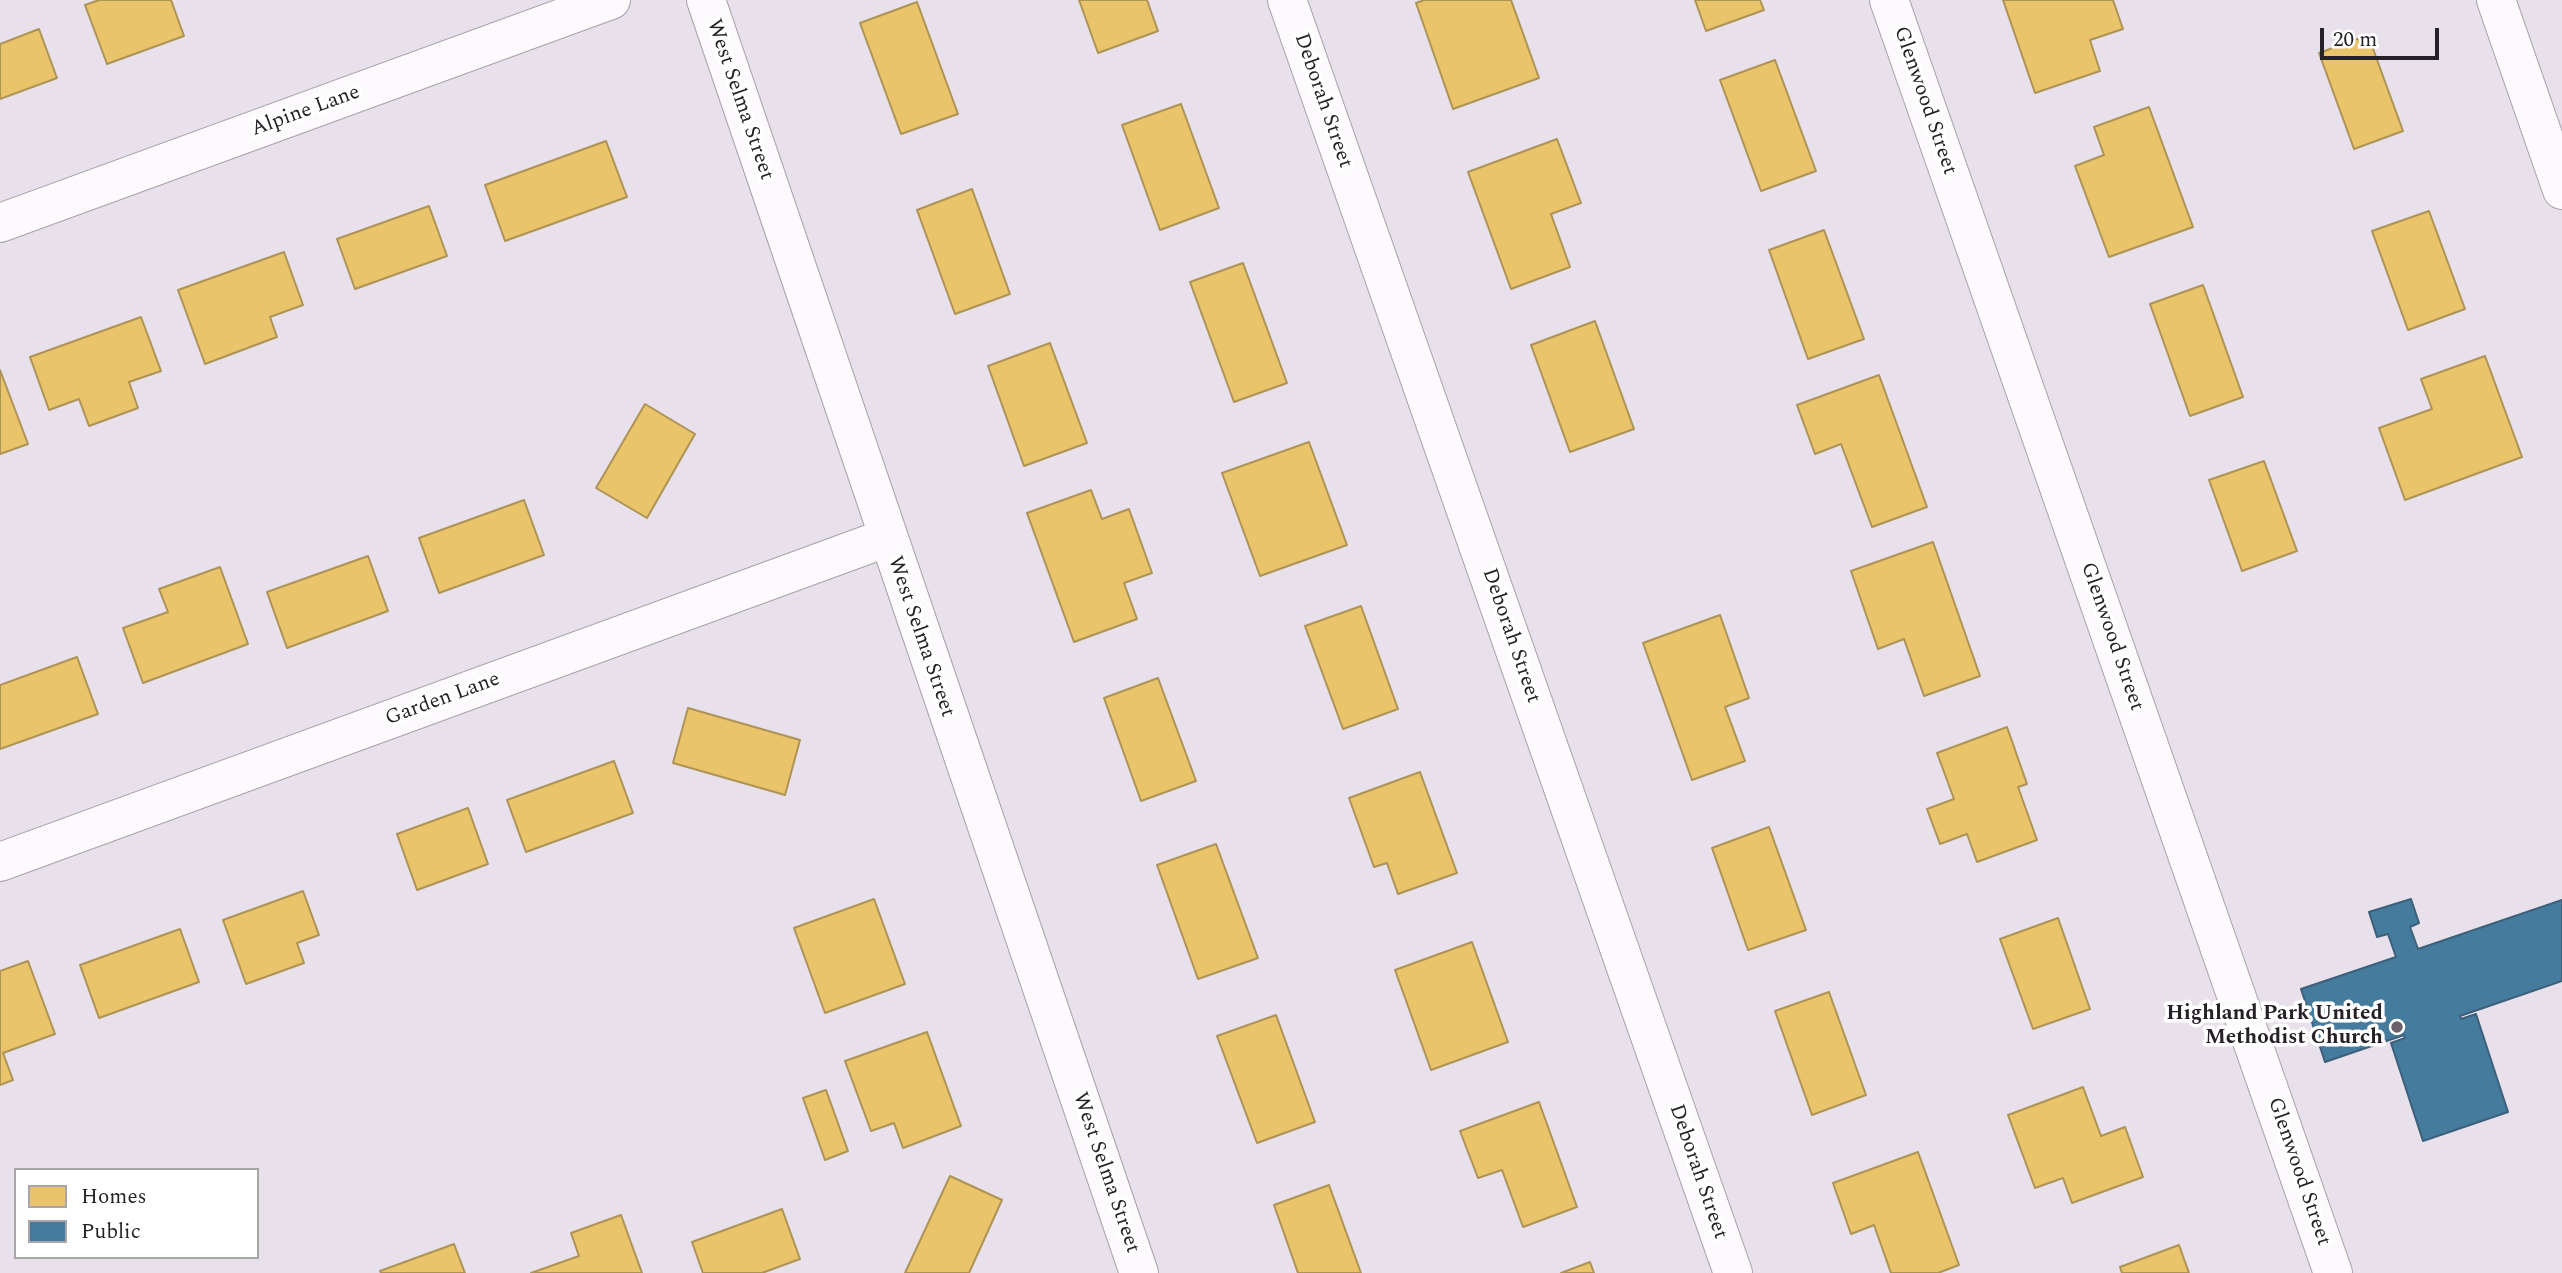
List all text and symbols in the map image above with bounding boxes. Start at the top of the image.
scale bar [2324,14,2443,58]
street label: West Selma Street [700,16,778,184]
street label: Glenwood Street [1887,23,1961,179]
text: 20 m [2333,24,2377,56]
street label: Deborah Street [1287,30,1357,172]
street label: Alpine Lane [248,81,364,143]
street label: West Selma Street [881,553,959,721]
street label: Glenwood Street [2074,559,2148,715]
street label: Deborah Street [1475,565,1545,707]
street label: Garden Lane [382,668,504,732]
place label: Highland Park United Methodist Church [2166,1002,2383,1052]
marker: Highland Park United Methodist Church [2389,1019,2405,1035]
street label: West Selma Street [1066,1089,1144,1257]
street label: Glenwood Street [2261,1094,2335,1250]
street label: Deborah Street [1662,1101,1732,1243]
legend [14,1168,259,1259]
text: Homes [81,1181,147,1213]
text: Public [81,1216,141,1248]

